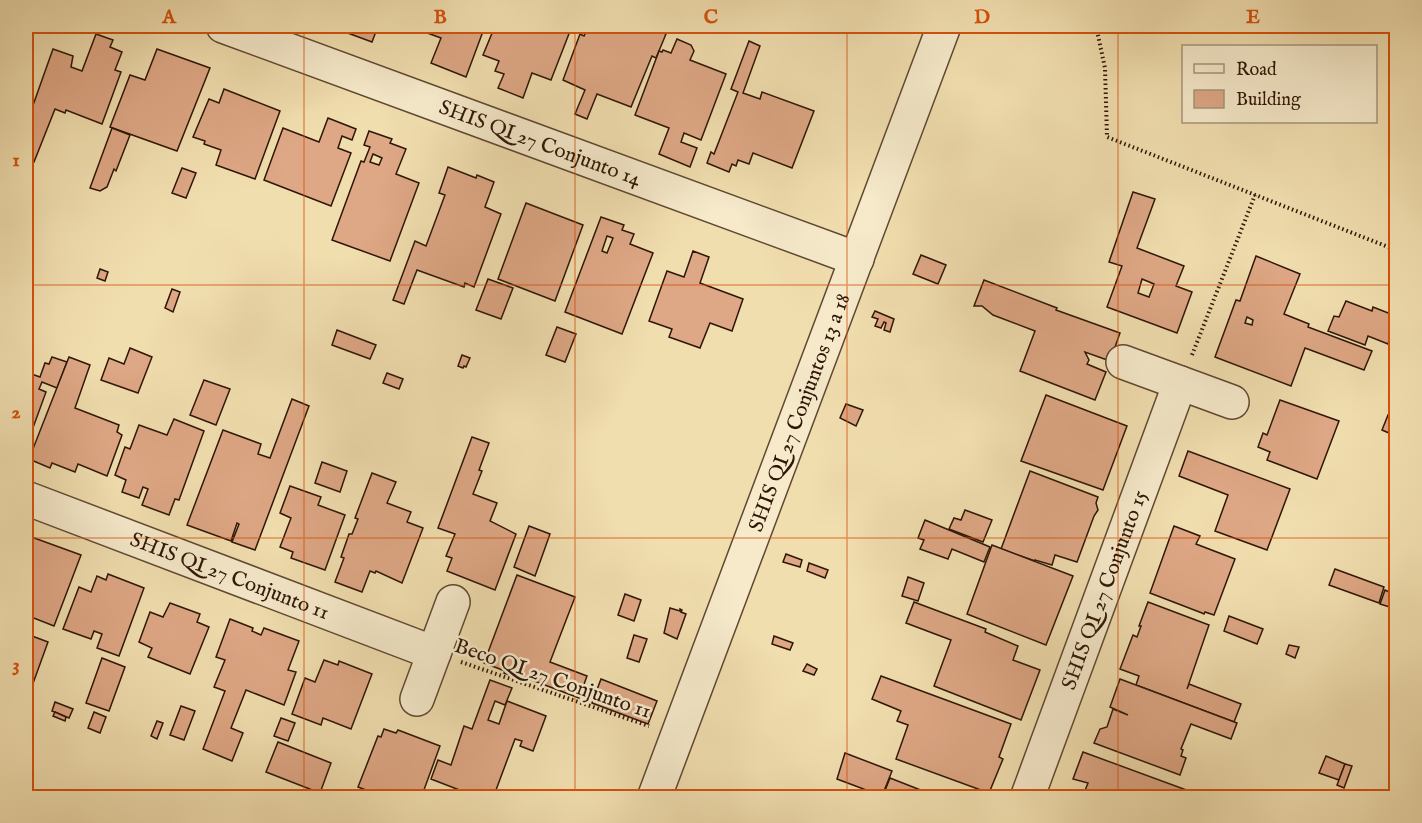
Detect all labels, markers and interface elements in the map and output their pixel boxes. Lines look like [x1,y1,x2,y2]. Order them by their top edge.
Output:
text: A [161,5,177,30]
text: B [433,5,447,30]
text: C [704,5,718,30]
text: D [974,5,990,30]
text: E [1246,5,1260,30]
legend [1182,45,1377,123]
text: Road [1236,59,1277,82]
text: Building [1236,89,1301,112]
street label: SHIS QI 27 Conjunto 14 [435,95,645,194]
text: 1 [12,148,20,173]
street label: SHIS QI 27 Conjuntos 13 a 18 [743,290,857,536]
text: 2 [11,400,21,425]
street label: SHIS QI 27 Conjunto 15 [1056,486,1154,694]
street label: SHIS QI 27 Conjunto 11 [126,527,333,627]
street label: Beco QI 27 Conjunto 11 [451,633,654,726]
text: 3 [12,653,20,678]

